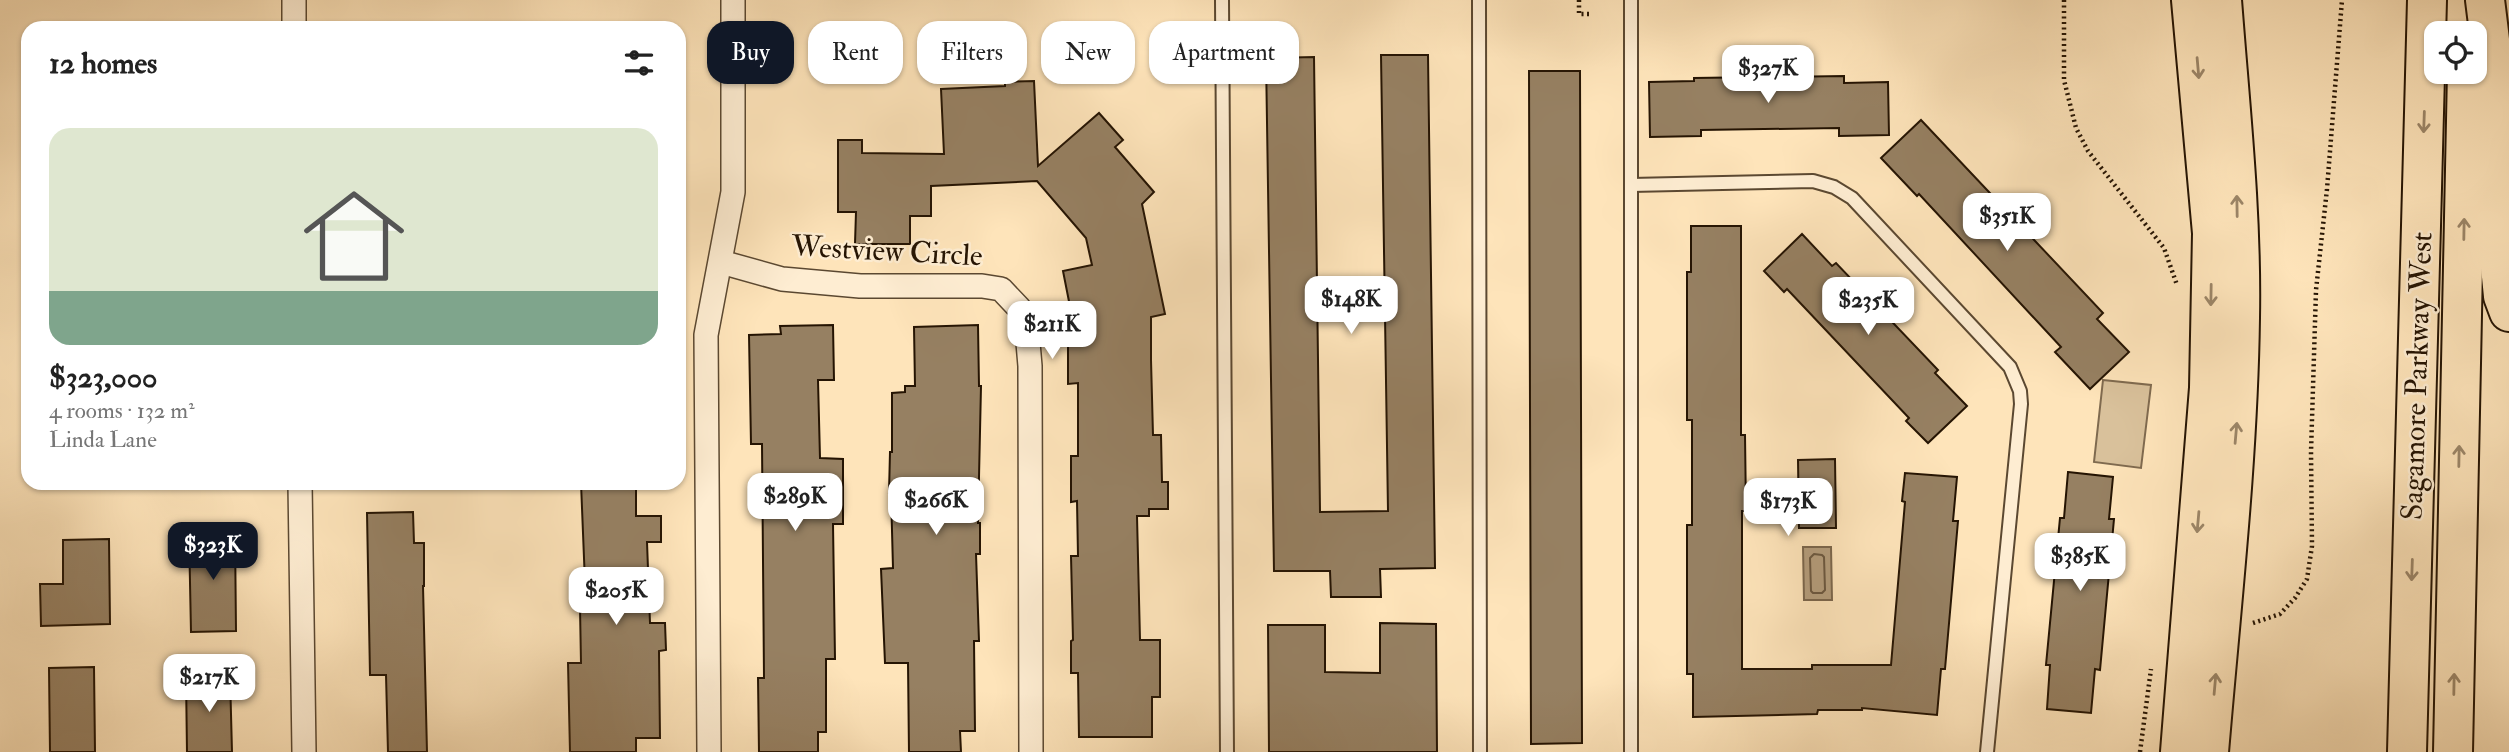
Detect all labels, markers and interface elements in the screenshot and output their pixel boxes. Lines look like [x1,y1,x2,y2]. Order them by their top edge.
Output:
chip: Buy [707,21,794,84]
chip: Rent [808,21,903,84]
chip: Filters [917,21,1027,84]
chip: New [1041,21,1135,84]
chip: Apartment [1149,21,1299,84]
map controls [2424,21,2487,84]
button: locate [2424,21,2487,84]
icon: filters [620,44,658,82]
text: 12 homes [49,45,157,82]
pin: $327K [1719,46,1817,105]
text: $327K [1738,53,1798,82]
one-way arrow [2192,56,2205,79]
one-way arrow [2417,111,2431,134]
icon: home [291,173,417,299]
pin: $351K [1958,194,2056,253]
one-way arrow [2231,194,2244,217]
text: $351K [1979,201,2035,230]
one-way arrow [2457,218,2471,241]
street label: Westview Circle [789,227,984,274]
street label: Sagamore Parkway West [2393,231,2441,521]
pin: $148K [1302,276,1400,336]
pin: $235K [1819,278,1917,337]
one-way arrow [2204,283,2218,306]
text: $148K [1321,284,1381,313]
text: $235K [1838,285,1898,314]
pin: $211K [1003,302,1101,361]
text: $211K [1023,309,1081,338]
text: $323,000 [49,359,158,396]
text: 4 rooms · 132 m² [49,396,195,425]
one-way arrow [2230,422,2243,445]
text: Linda Lane [49,425,157,454]
one-way arrow [2452,445,2466,468]
pin: $289K [746,474,844,533]
pin: $266K [887,477,985,537]
pin: $173K [1739,478,1837,538]
text: $289K [763,481,827,510]
text: $266K [904,485,968,514]
text: $173K [1760,486,1816,515]
one-way arrow [2191,510,2204,533]
pin: $323K [164,522,262,582]
text: $323K [184,530,242,559]
pin: $385K [2031,534,2129,593]
text: $385K [2051,541,2109,570]
one-way arrow [2405,558,2418,581]
pin: $205K [567,568,665,627]
text: $205K [585,575,647,604]
pin: $217K [160,654,258,714]
text: $217K [179,662,239,691]
one-way arrow [2209,673,2222,696]
one-way arrow [2448,673,2461,696]

